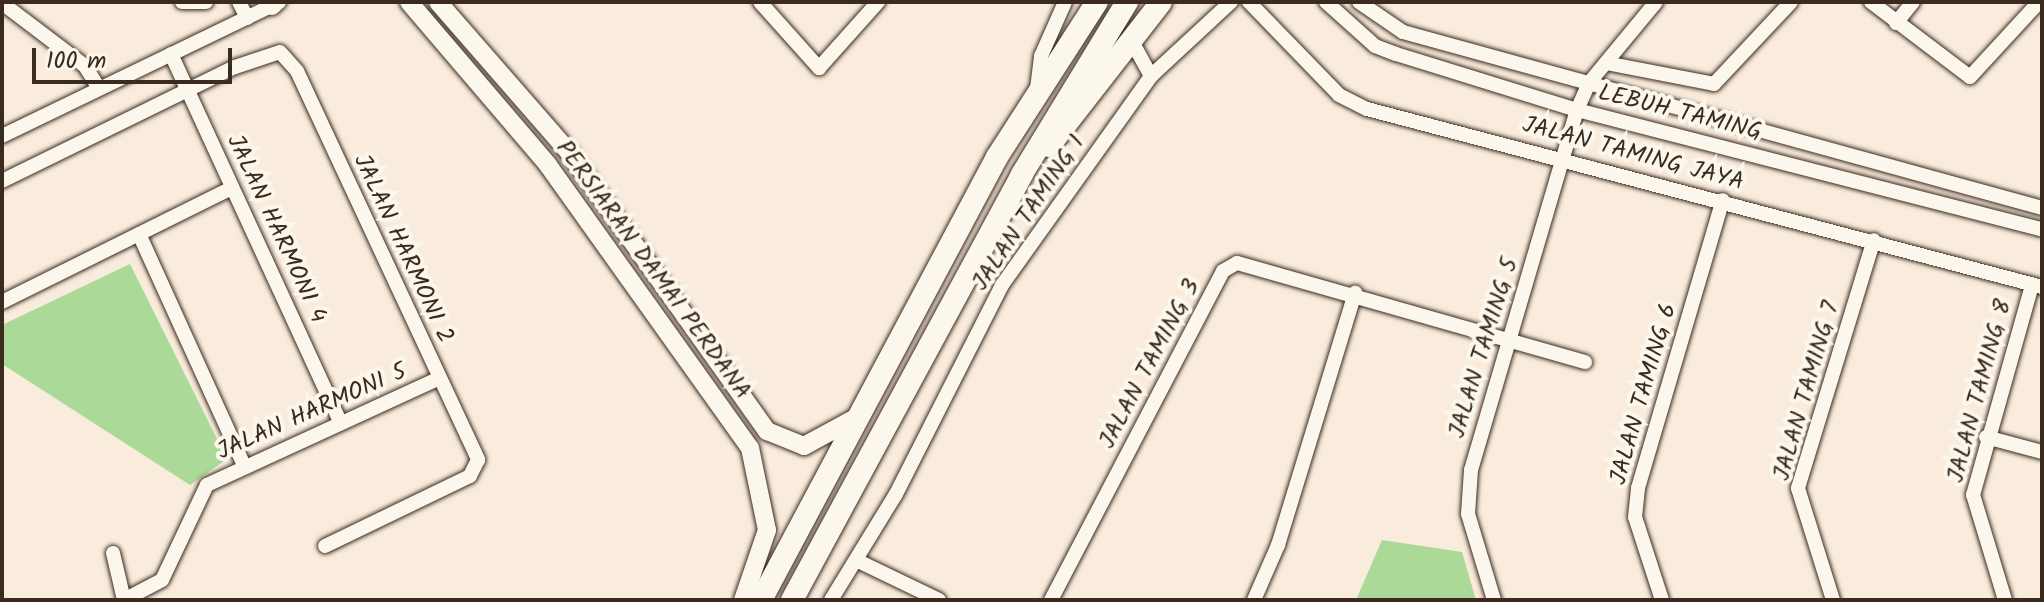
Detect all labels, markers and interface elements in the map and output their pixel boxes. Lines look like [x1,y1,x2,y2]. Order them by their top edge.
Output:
scale bar [36,32,236,82]
text: 100 m [46,42,106,81]
street label: LEBUH TAMING [1595,79,1765,147]
street label: JALAN TAMING JAYA [1519,111,1747,197]
street label: JALAN HARMONI 4 [220,130,332,328]
street label: JALAN TAMING 1 [966,130,1092,296]
street label: PERSIARAN DAMAI PERDANA [549,135,757,405]
street label: JALAN HARMONI 2 [347,150,459,348]
street label: JALAN TAMING 5 [1443,255,1525,441]
street label: JALAN TAMING 3 [1093,274,1207,454]
street label: JALAN TAMING 8 [1942,296,2018,486]
street label: JALAN TAMING 7 [1768,298,1846,484]
street label: JALAN TAMING 6 [1604,300,1684,488]
street label: JALAN HARMONI 5 [213,357,411,467]

